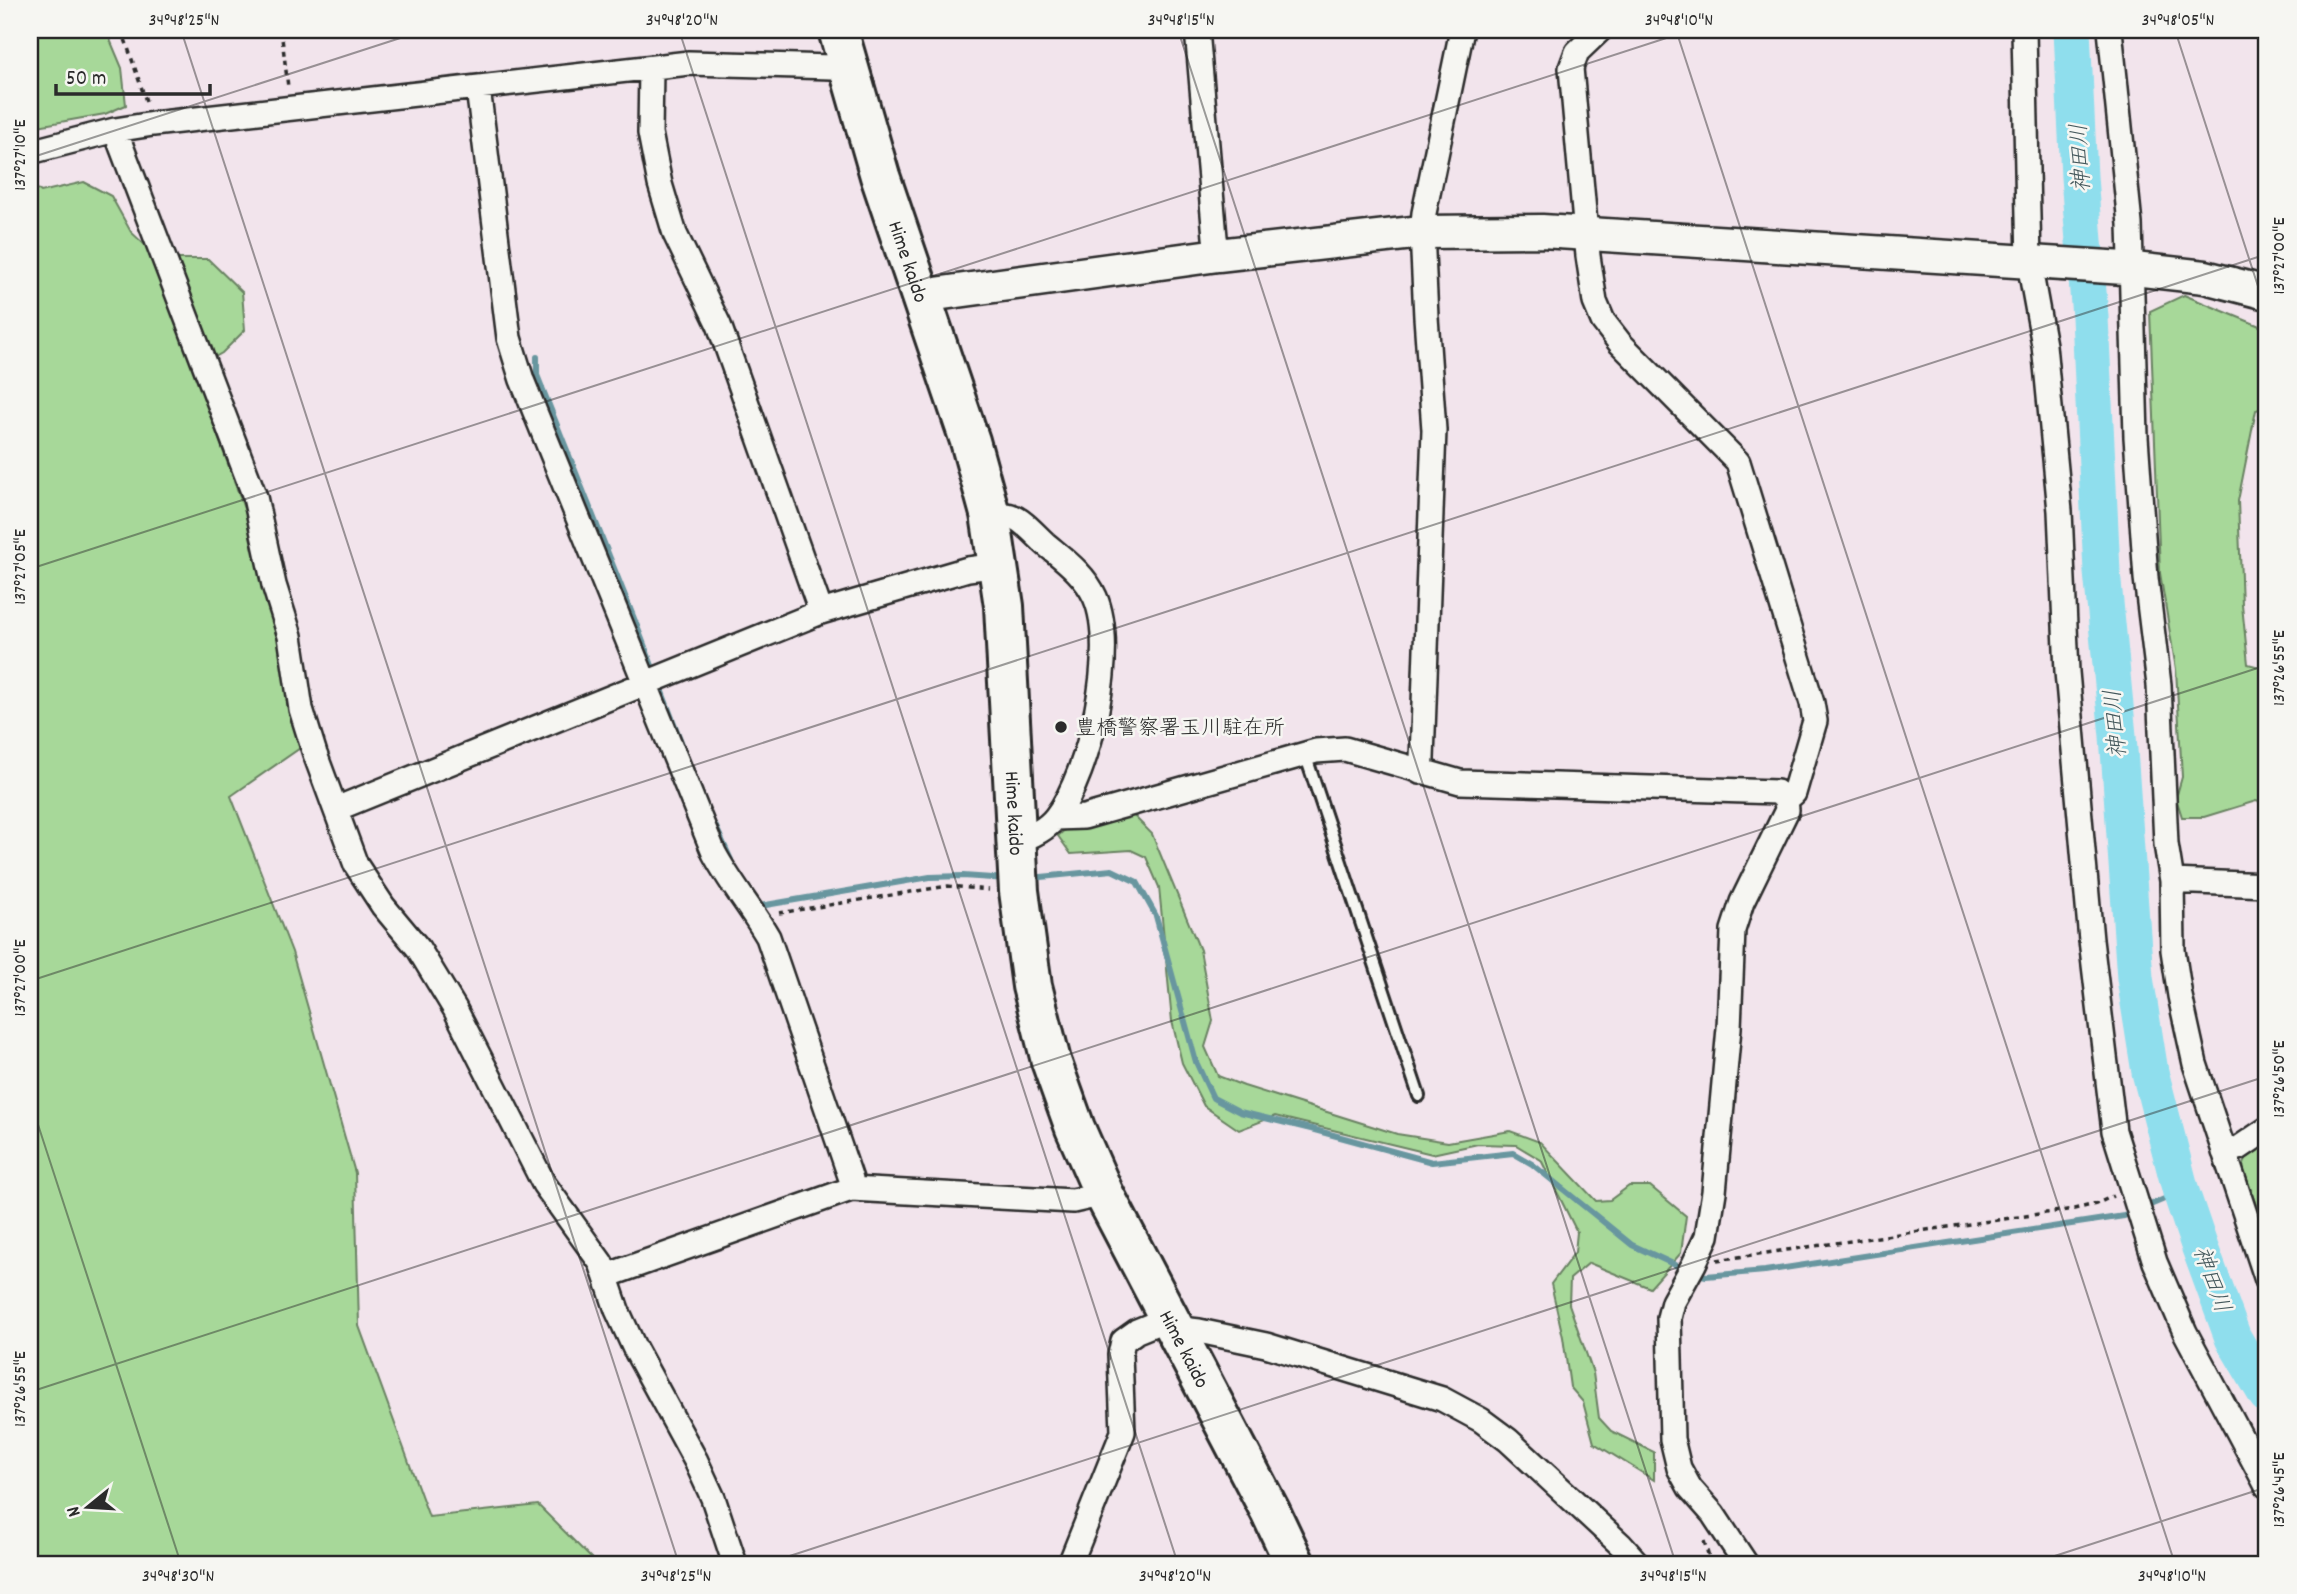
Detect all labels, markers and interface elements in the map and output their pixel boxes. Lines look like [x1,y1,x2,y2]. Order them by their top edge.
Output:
text: 34°48'25"N [149,9,219,34]
text: 34°48'20"N [646,9,718,34]
text: 34°48'15"N [1147,9,1215,34]
text: 34°48'10"N [1645,9,1713,34]
text: 34°48'05"N [2142,9,2214,34]
scale bar [56,52,210,96]
text: 50 m [66,65,106,95]
text: 137°27'10"E [9,119,34,191]
water label: 神田川 [2064,123,2101,193]
street label: Hime kaido [878,217,934,307]
text: 137°27'00"E [2268,217,2293,295]
text: 137°27'05"E [9,529,34,605]
text: 137°26'55"E [2268,630,2293,706]
water label: 神田川 [2098,688,2137,760]
place label: 豊橋警察署玉川駐在所 [1075,715,1285,745]
marker: 豊橋警察署玉川駐在所 [1053,719,1069,735]
street label: Hime kaido [995,770,1029,856]
text: 137°27'00"E [9,939,34,1017]
text: 137°26'50"E [2268,1040,2293,1118]
water label: 神田川 [2182,1242,2237,1318]
street label: Hime kaido [1149,1306,1215,1394]
text: 137°26'55"E [9,1351,34,1427]
text: 137°26'45"E [2268,1452,2293,1528]
north arrow [52,1472,122,1542]
text: N [61,1503,89,1520]
text: 34°48'30"N [142,1565,214,1590]
text: 34°48'25"N [641,1565,711,1590]
text: 34°48'20"N [1139,1565,1211,1590]
text: 34°48'15"N [1639,1565,1707,1590]
text: 34°48'10"N [2138,1565,2206,1590]

